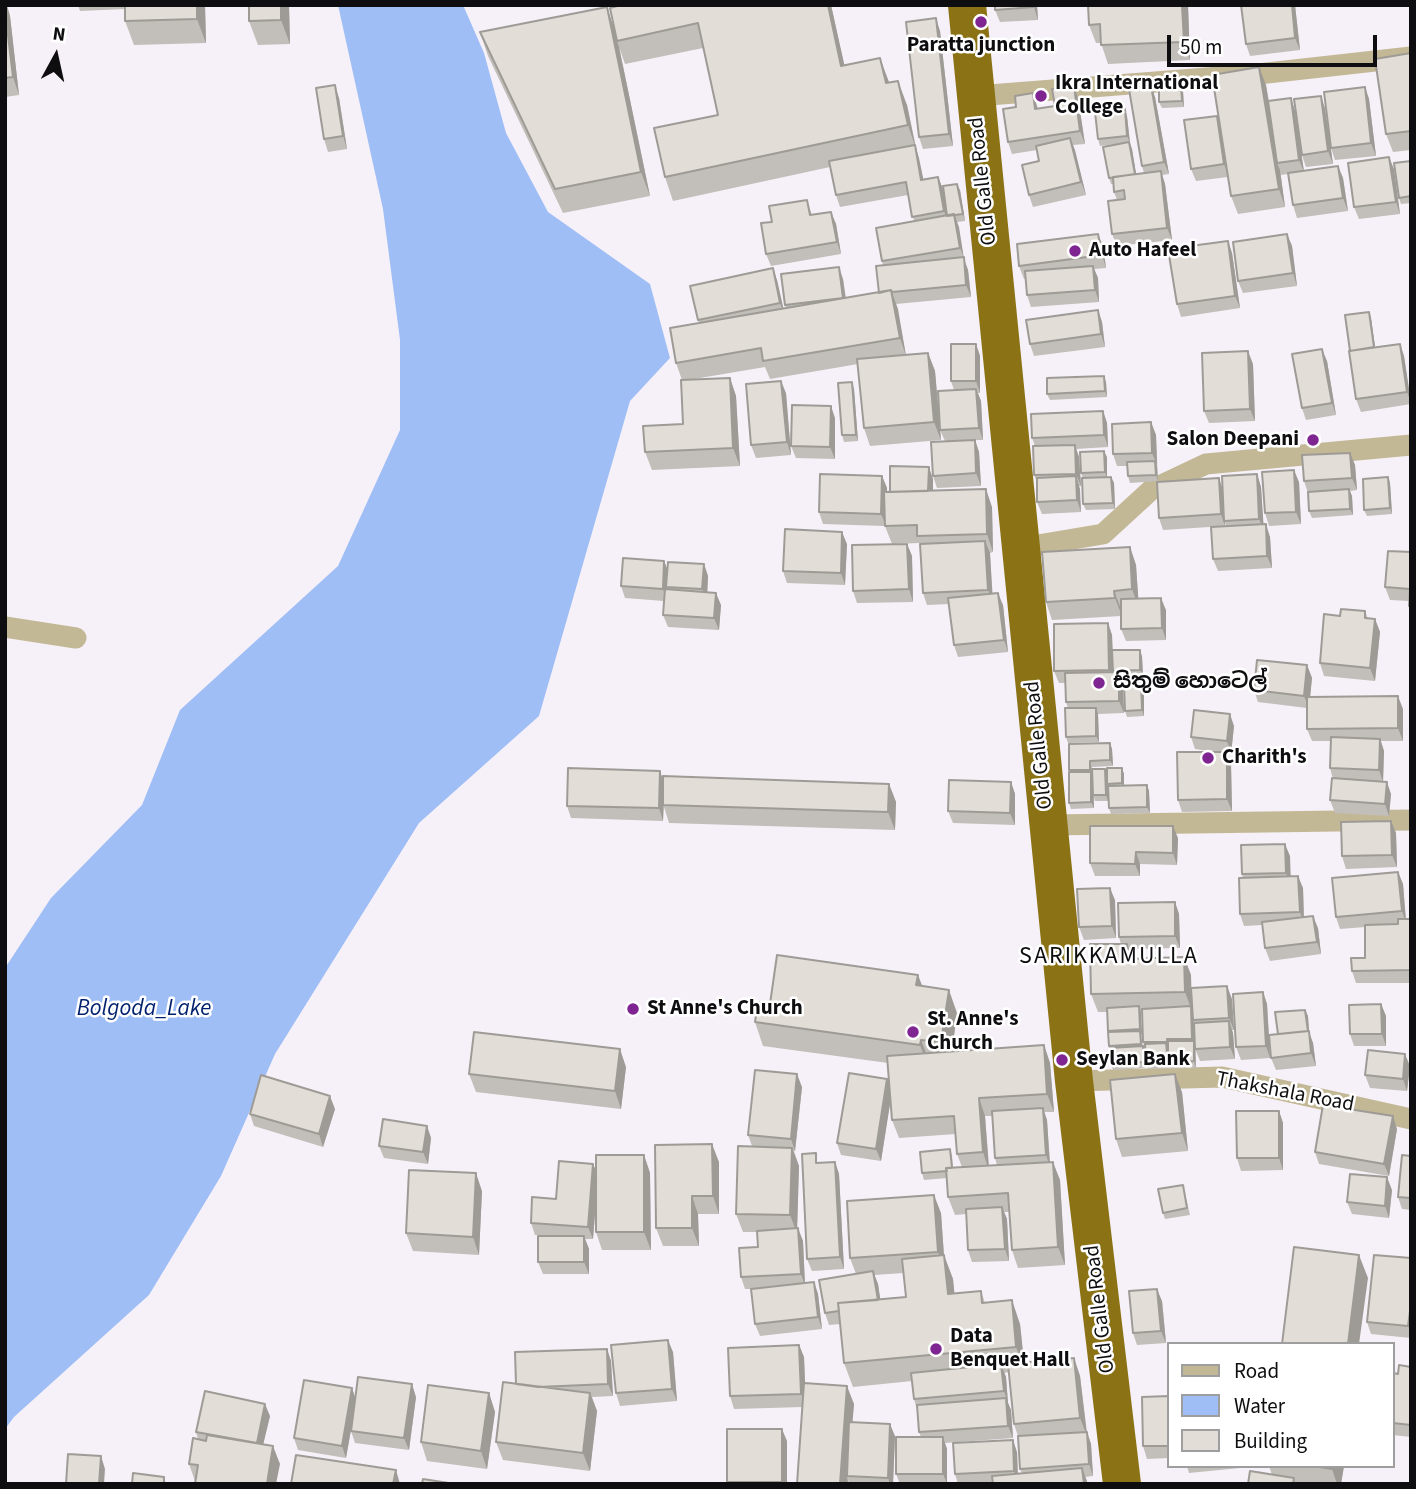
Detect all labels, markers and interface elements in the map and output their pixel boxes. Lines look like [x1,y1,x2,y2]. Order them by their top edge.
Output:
marker: Paratta junction [973,14,989,30]
text: N [51,20,67,49]
north arrow [21,21,91,91]
scale bar [1171,21,1381,65]
text: 50 m [1180,32,1222,62]
place label: Paratta junction [907,33,1055,59]
place label: Ikra International College [1055,71,1218,121]
marker: Ikra International College [1033,88,1049,104]
street label: Old Galle Road [965,115,1003,247]
place label: Auto Hafeel [1089,238,1196,264]
marker: Auto Hafeel [1067,243,1083,259]
place label: Salon Deepani [1167,427,1299,453]
marker: Salon Deepani [1305,432,1321,448]
place label: සිතුම් හොටෙල් [1113,670,1267,696]
marker: සිතුම් හොටෙල් [1091,675,1107,691]
street label: Old Galle Road [1021,679,1059,811]
place label: Charith's [1222,745,1307,771]
marker: Charith's [1200,750,1216,766]
district label: SARIKKAMULLA [1021,944,1197,972]
water label: Bolgoda_Lake [77,996,211,1024]
place label: St Anne's Church [647,996,803,1022]
marker: St Anne's Church [625,1001,641,1017]
place label: St. Anne's Church [927,1007,1018,1057]
marker: St. Anne's Church [905,1024,921,1040]
place label: Seylan Bank [1076,1047,1190,1073]
marker: Seylan Bank [1054,1052,1070,1068]
street label: Thakshala Road [1214,1067,1356,1119]
street label: Old Galle Road [1081,1243,1121,1375]
place label: Data Benquet Hall [950,1324,1070,1374]
marker: Data Benquet Hall [928,1341,944,1357]
legend [1168,1342,1395,1468]
text: Road [1234,1356,1279,1386]
text: Water [1234,1391,1285,1421]
text: Building [1234,1426,1307,1456]

